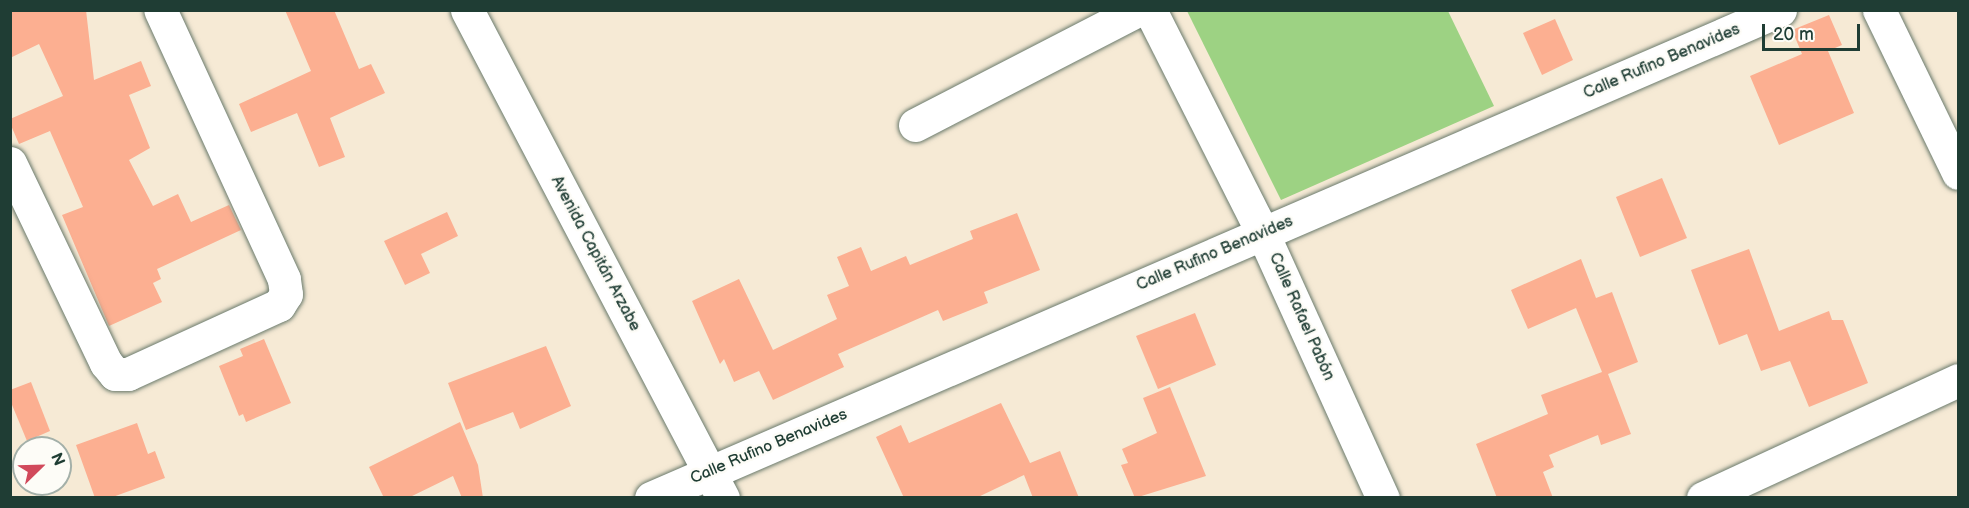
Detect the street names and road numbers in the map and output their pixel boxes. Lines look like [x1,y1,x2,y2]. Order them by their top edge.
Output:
street label: Calle Rufino Benavides [1581,20,1743,104]
street label: Avenida Capitán Arzabe [546,173,644,335]
street label: Calle Rufino Benavides [1134,212,1296,296]
street label: Calle Rafael Pabón [1264,250,1338,384]
street label: Calle Rufino Benavides [688,405,850,489]

